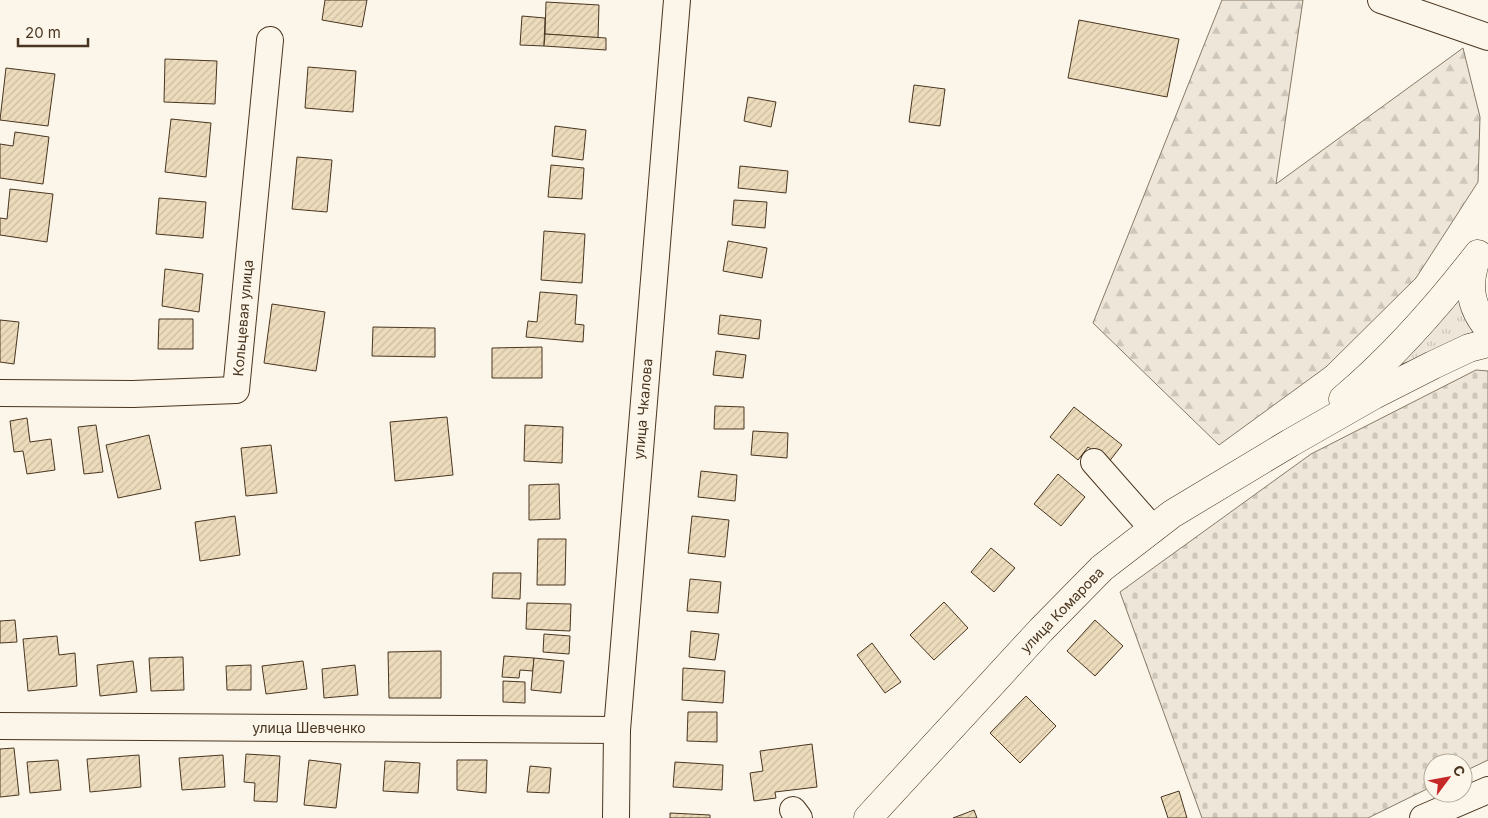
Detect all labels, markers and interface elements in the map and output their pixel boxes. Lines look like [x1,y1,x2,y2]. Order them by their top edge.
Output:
scale bar [18,15,88,47]
text: 20 m [25,23,61,42]
street label: Кольцевая улица [229,259,256,377]
street label: улица Чкалова [630,358,655,460]
street label: улица Комарова [1017,563,1107,656]
street label: улица Шевченко [252,719,366,736]
north arrow [1423,753,1473,803]
text: С [1449,762,1469,780]

